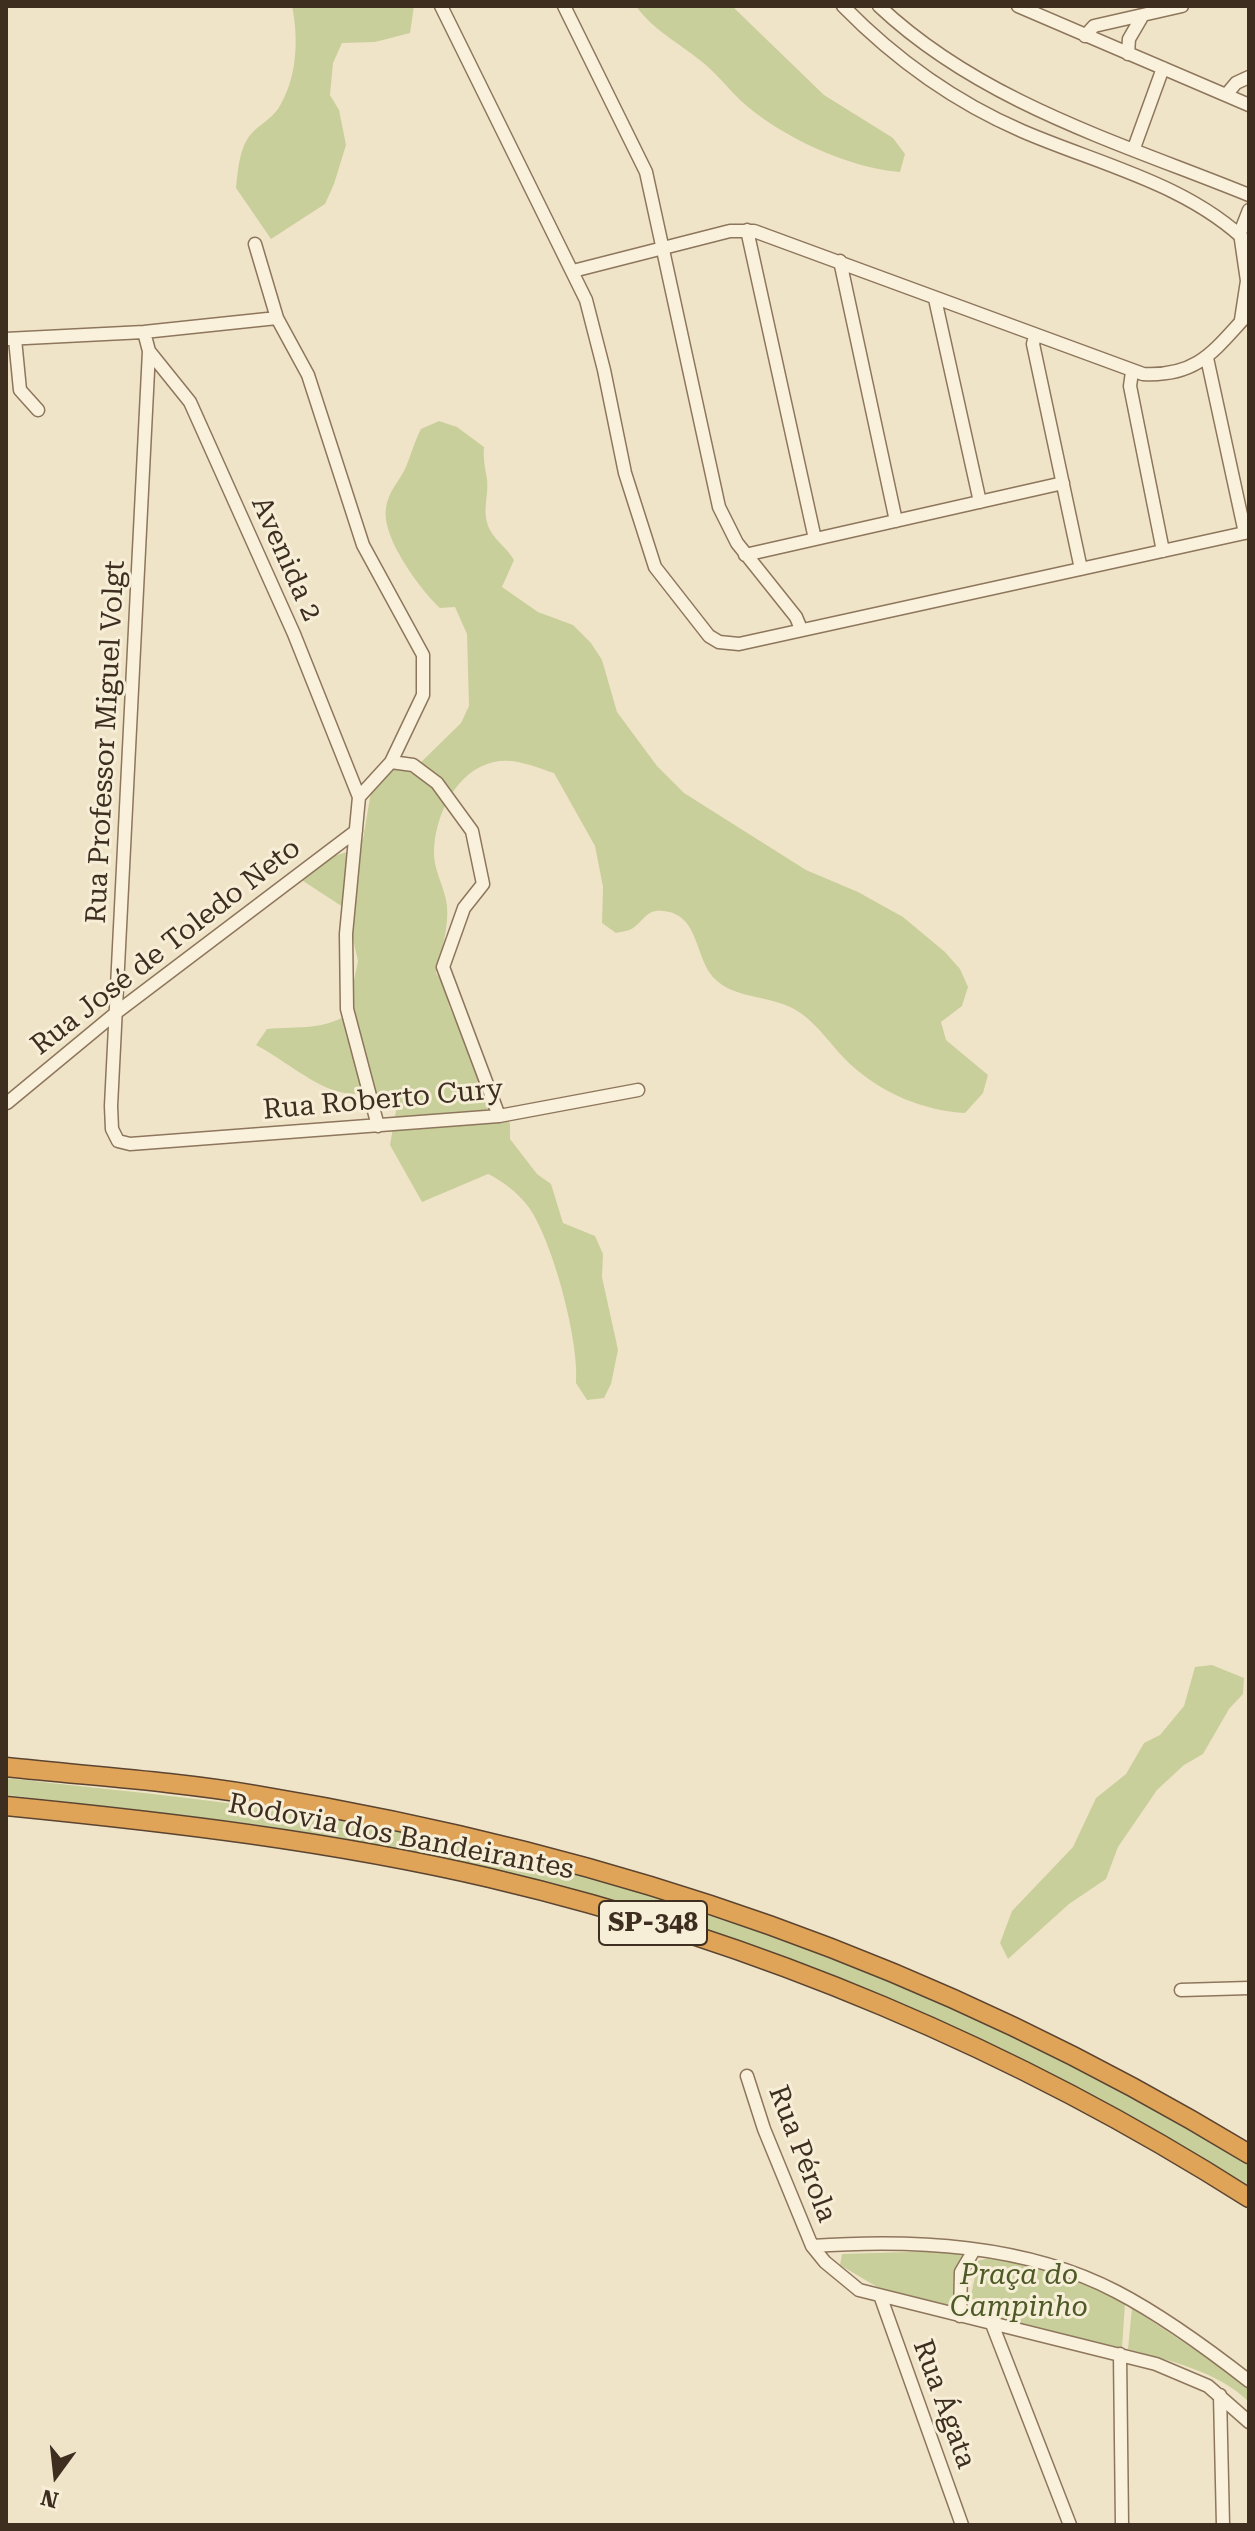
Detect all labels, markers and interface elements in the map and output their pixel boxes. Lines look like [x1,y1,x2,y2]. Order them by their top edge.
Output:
street label: Avenida 2 [244,492,328,626]
street label: Rua Professor Miguel Volgt [80,560,132,924]
street label: Rua José de Toledo Neto [25,831,307,1063]
street label: Rua Roberto Cury [262,1073,504,1127]
street label: Rodovia dos Bandeirantes [225,1787,577,1887]
road number: SP-348 [599,1901,707,1945]
street label: Rua Pérola [761,2081,843,2227]
park label: Praça do Campinho [950,2259,1088,2325]
street label: Rua Ágata [905,2335,983,2473]
north arrow [16,2435,96,2515]
text: N [38,2484,61,2513]

